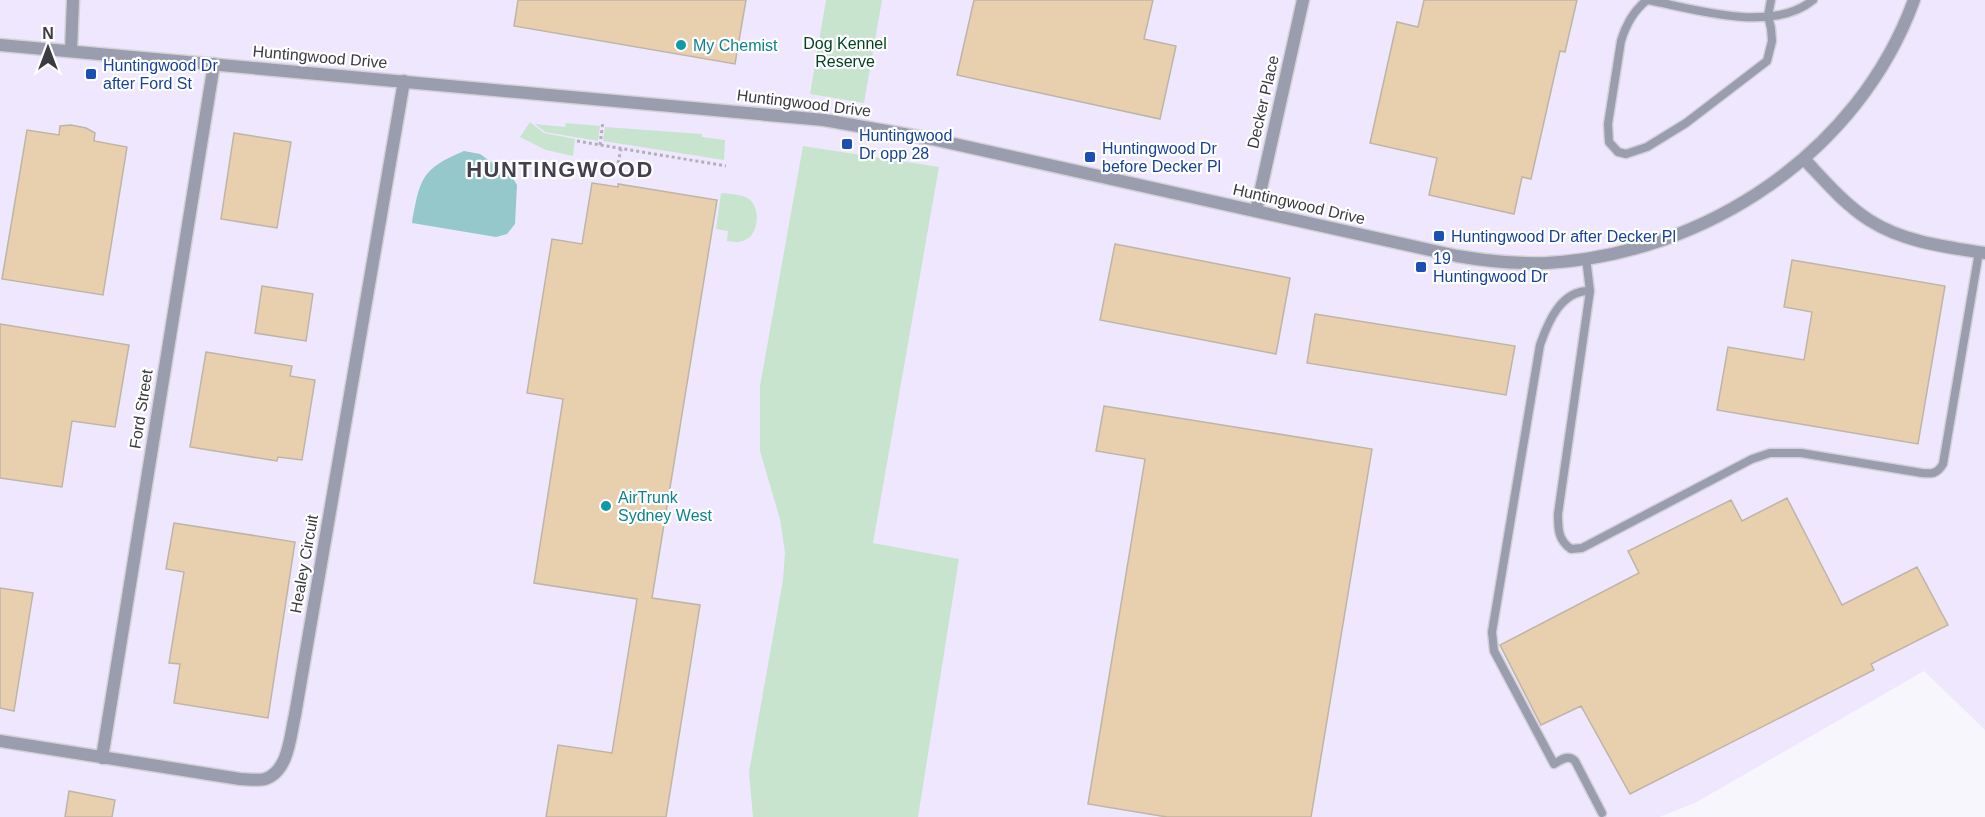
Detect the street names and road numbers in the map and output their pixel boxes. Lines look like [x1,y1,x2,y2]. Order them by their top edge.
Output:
street label: Huntingwood Drive [252,43,388,71]
street label: Decker Place [1244,54,1282,150]
street label: Huntingwood Drive [736,86,872,120]
street label: Huntingwood Drive [1231,181,1367,228]
street label: Ford Street [126,368,156,450]
street label: Healey Circuit [287,513,321,615]

